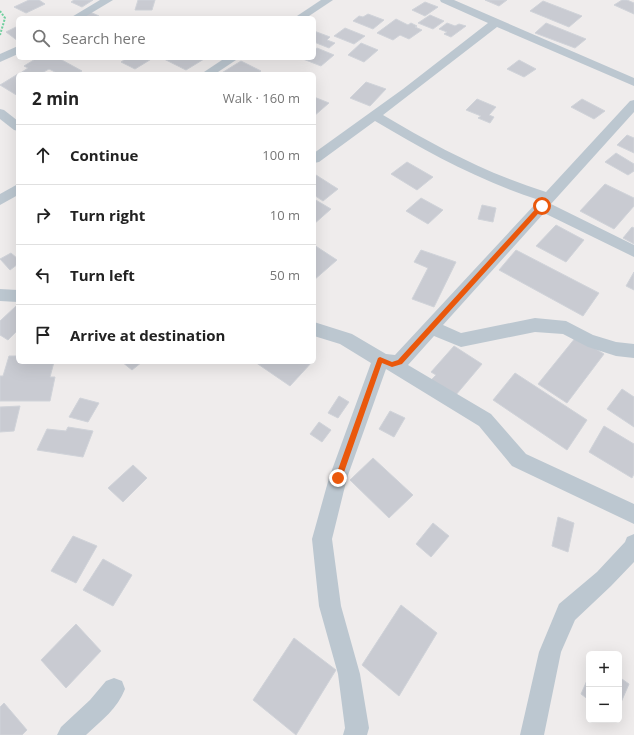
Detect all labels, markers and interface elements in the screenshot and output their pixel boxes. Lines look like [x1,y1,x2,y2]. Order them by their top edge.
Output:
search box [16,16,316,60]
icon: search [30,27,52,49]
text: Search here [62,28,146,48]
text: 2 min [32,87,79,110]
text: Walk · 160 m [223,89,300,107]
icon: ahead [32,144,54,166]
text: Continue [70,145,138,165]
text: 100 m [262,146,300,164]
route start [533,197,551,215]
icon: right [32,204,54,226]
text: Turn right [70,205,145,225]
text: 10 m [270,206,300,224]
icon: left [32,264,54,286]
text: Turn left [70,265,135,285]
text: 50 m [270,266,300,284]
icon: arrive [32,324,54,346]
text: Arrive at destination [70,325,225,345]
route end [329,469,347,487]
map controls [586,651,622,723]
button: + [586,651,622,687]
button: − [586,687,622,723]

